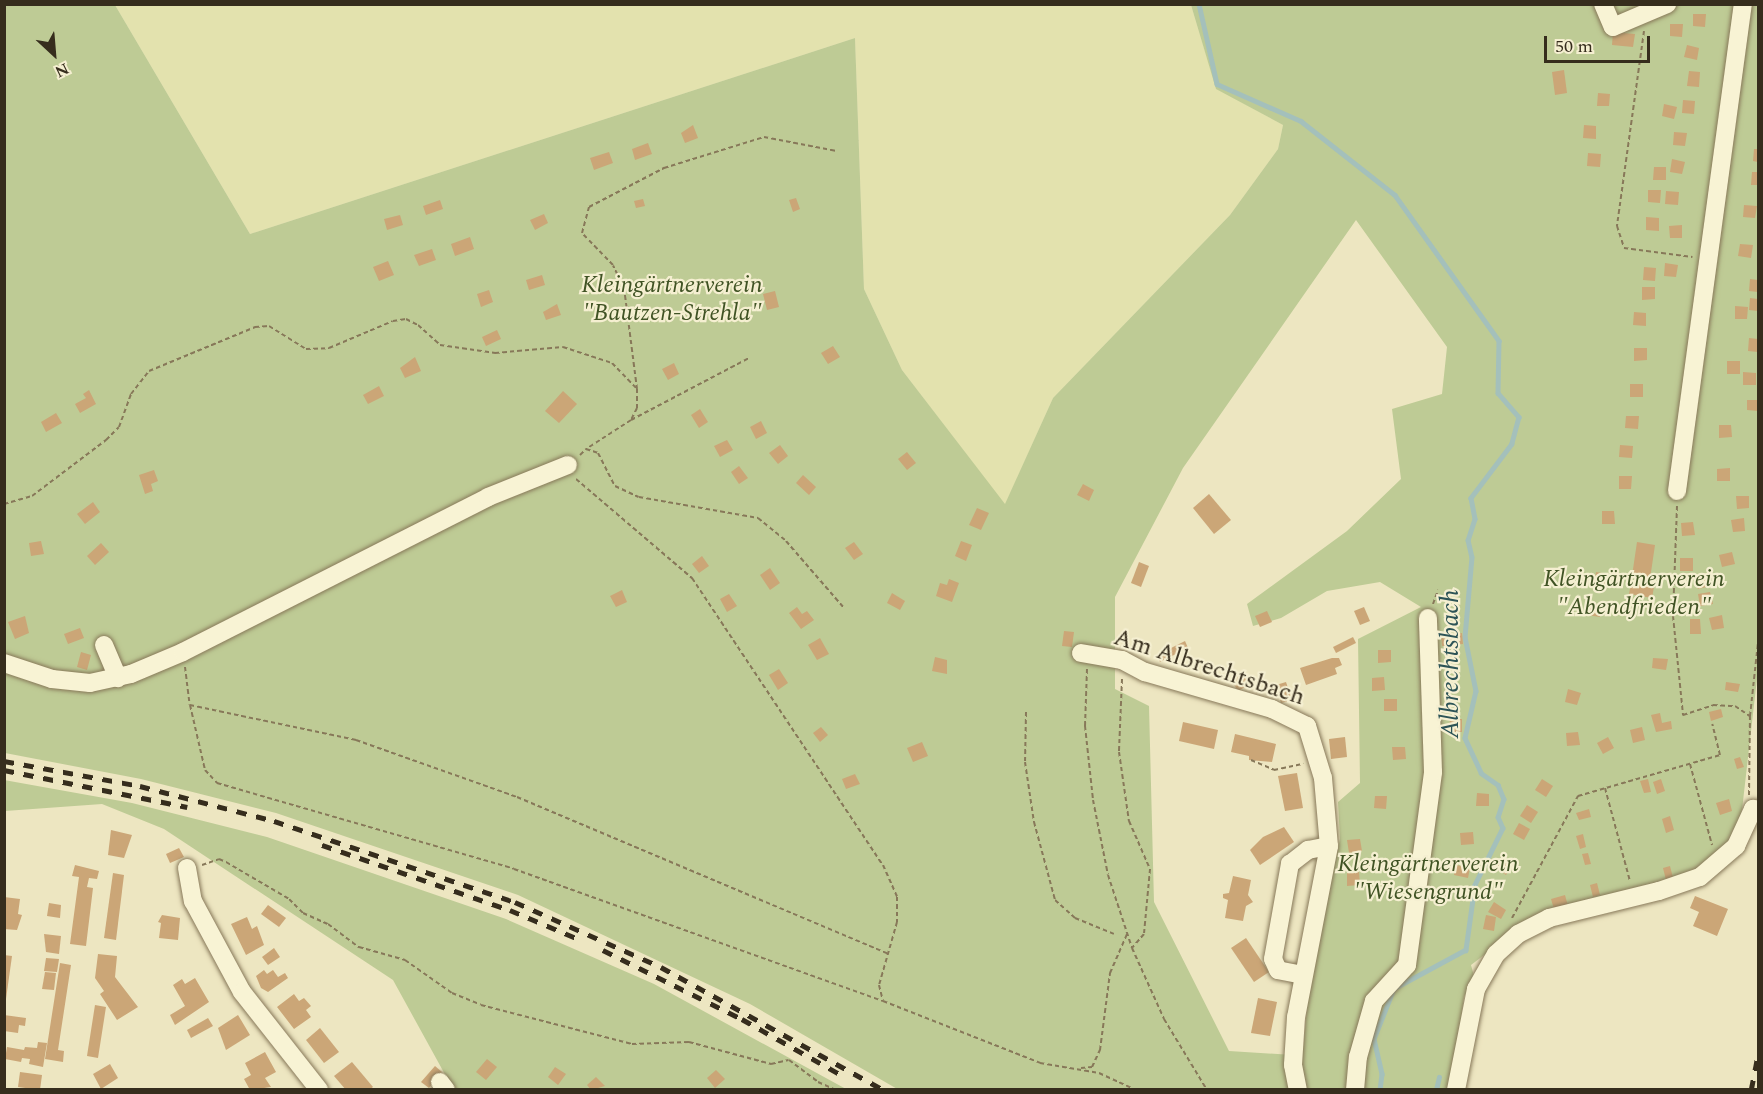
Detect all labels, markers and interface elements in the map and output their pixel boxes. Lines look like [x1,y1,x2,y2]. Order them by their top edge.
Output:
north arrow [24,24,84,84]
scale bar [1547,24,1654,62]
text: 50 m [1555,33,1593,60]
text: N [51,57,73,84]
park label: Kleingärtnerverein "Bautzen-Strehla" [581,272,763,328]
park label: Kleingärtnerverein "Abendfrieden" [1543,566,1725,622]
water label: Albrechtsbach [1435,589,1467,739]
street label: Am Albrechtsbach [1110,624,1308,712]
park label: Kleingärtnerverein "Wiesengrund" [1337,851,1519,907]

